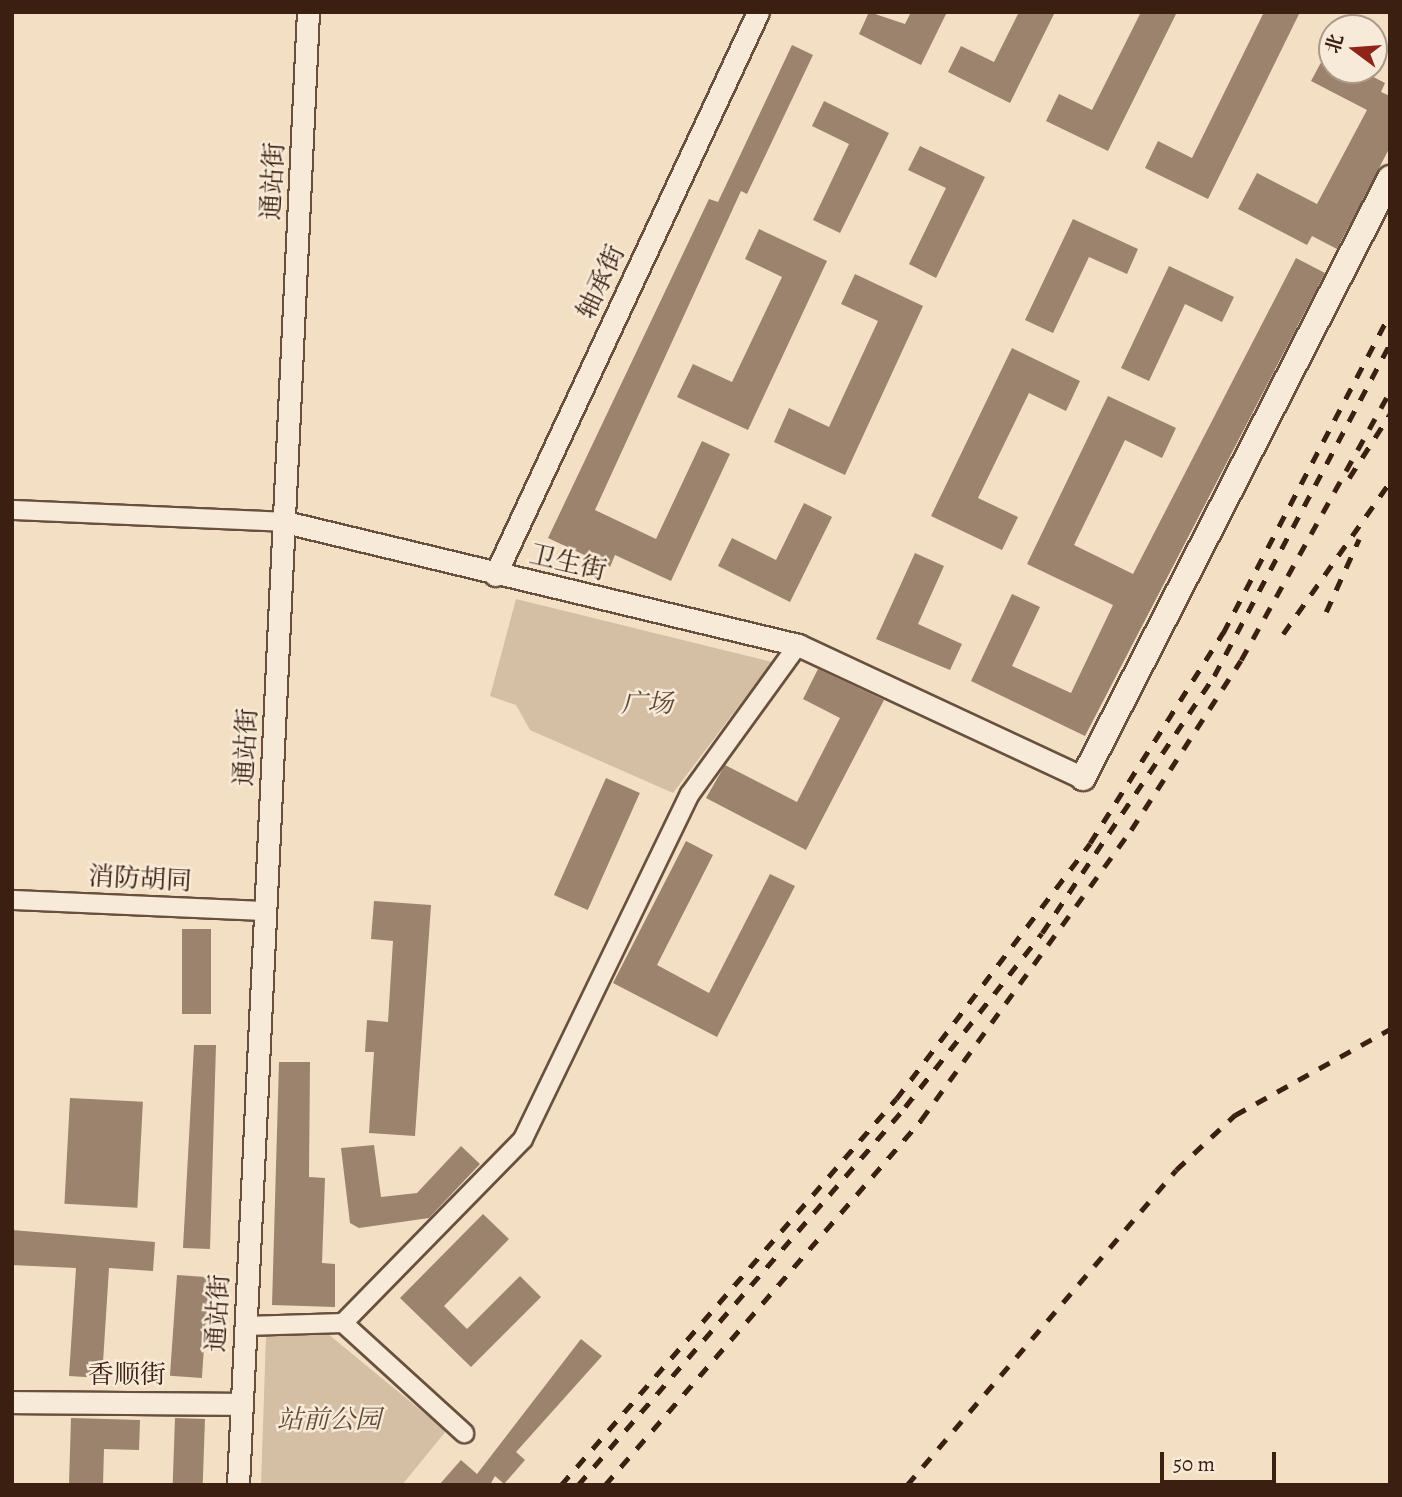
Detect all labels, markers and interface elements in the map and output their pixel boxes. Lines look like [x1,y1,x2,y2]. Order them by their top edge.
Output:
north arrow [1318,14,1388,84]
text: 北 [1320,31,1350,56]
street label: 通站街 [255,141,291,221]
street label: 轴承街 [570,240,632,324]
street label: 卫生街 [526,539,610,587]
park label: 广场 [621,688,673,720]
street label: 通站街 [228,707,264,787]
street label: 消防胡同 [87,861,193,897]
street label: 通站街 [200,1273,236,1353]
street label: 香顺街 [88,1359,166,1391]
park label: 站前公园 [277,1404,381,1436]
scale bar [1164,1438,1280,1482]
text: 50 m [1173,1450,1215,1478]

